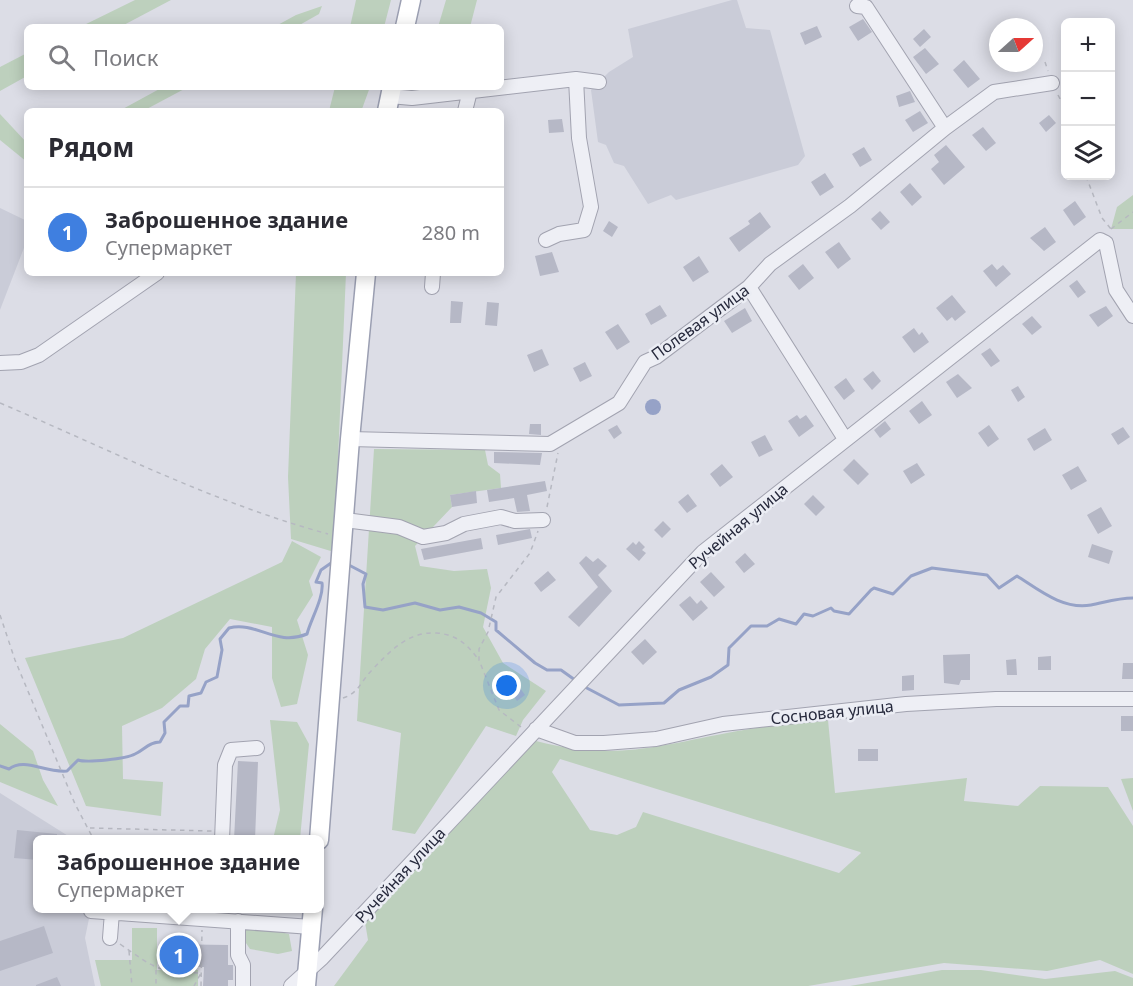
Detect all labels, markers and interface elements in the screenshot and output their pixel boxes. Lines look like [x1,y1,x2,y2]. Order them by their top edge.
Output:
north arrow [989,18,1043,72]
map controls [1061,18,1115,180]
button: + [1061,18,1115,72]
search box [24,24,504,90]
icon: search [45,41,78,74]
text: Поиск [93,42,158,72]
button: − [1061,72,1115,126]
button: layers [1061,126,1115,180]
text: Рядом [48,129,134,165]
text: Заброшенное здание [105,204,348,234]
text: 1 [62,219,73,246]
text: 280 m [422,219,480,246]
text: Супермаркет [105,234,232,261]
street label: Полевая улица [647,279,753,365]
street label: Ручейная улица [684,478,792,574]
your location [492,671,521,700]
street label: Сосновая улица [769,695,895,729]
street label: Ручейная улица [350,822,450,928]
popup [33,835,324,913]
text: Заброшенное здание [57,846,300,876]
text: Супермаркет [57,876,184,903]
pin: 1 [160,932,198,978]

